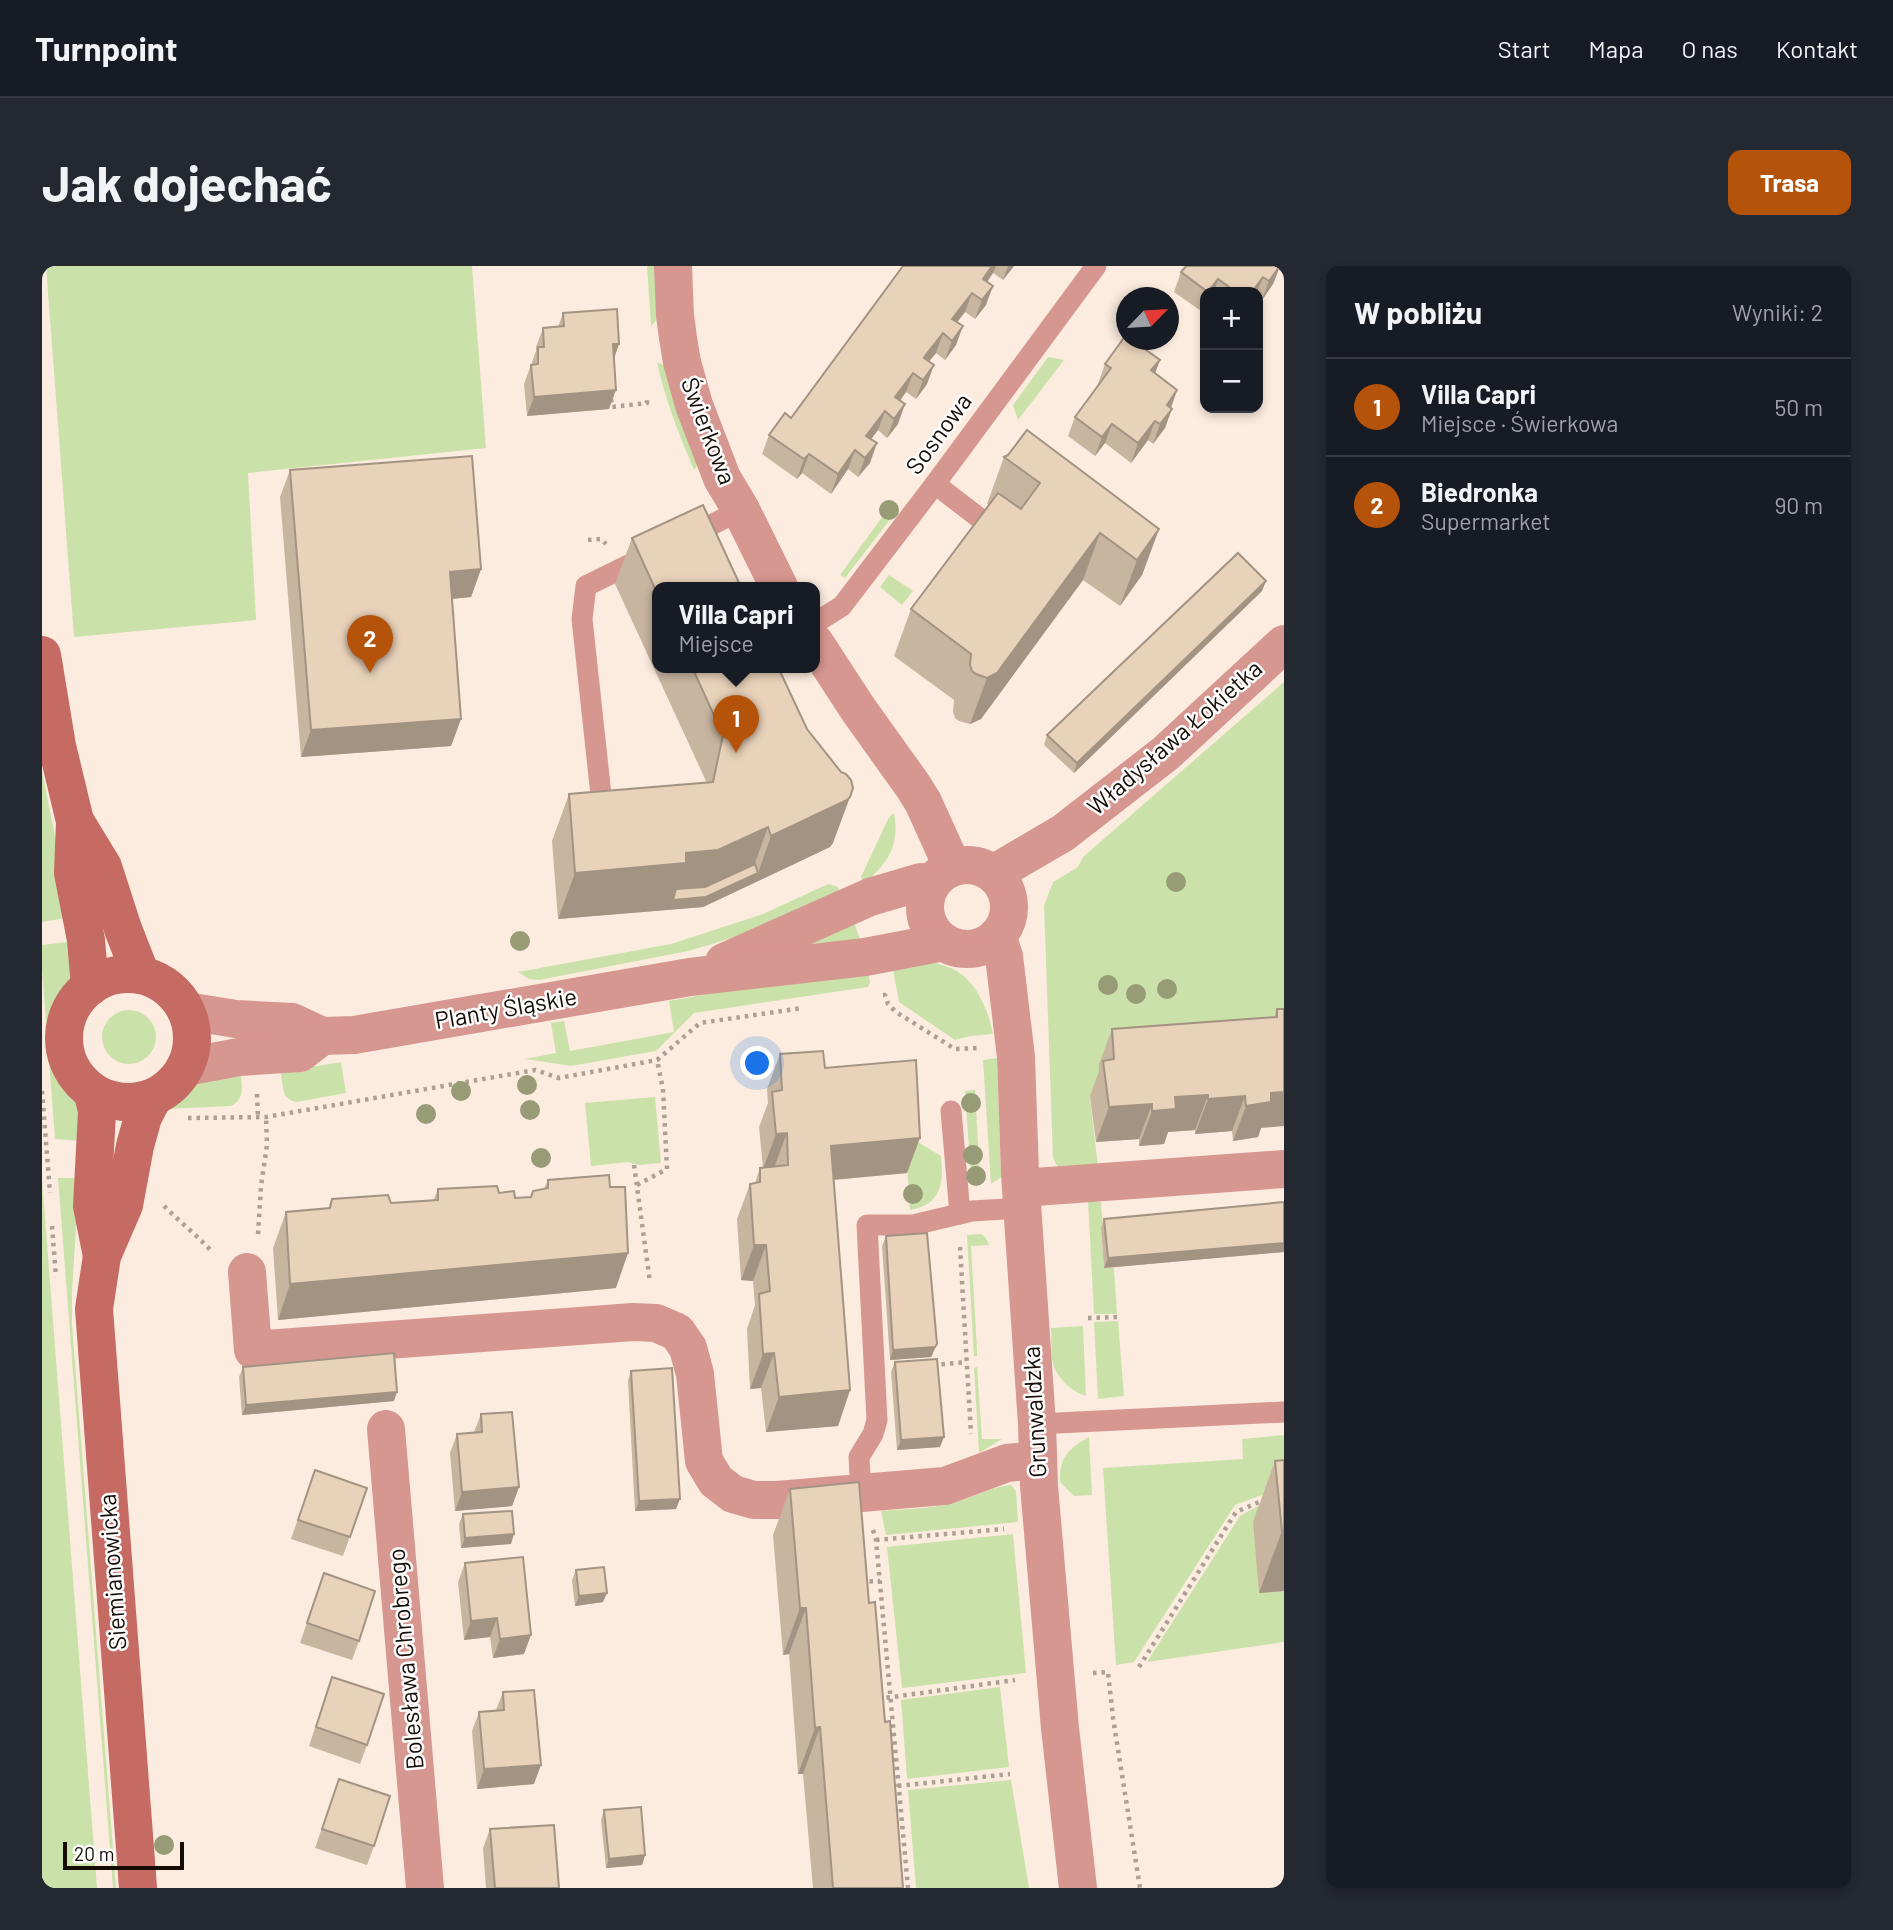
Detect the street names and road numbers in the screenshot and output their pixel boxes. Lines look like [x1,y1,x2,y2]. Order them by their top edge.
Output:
street label: Świerkowa [676,373,743,488]
street label: Sosnowa [899,387,977,479]
street label: Władysława Łokietka [1081,653,1267,821]
street label: Planty Śląskie [432,981,579,1034]
street label: Grunwaldzka [1016,1346,1051,1479]
street label: Siemianowicka [92,1493,131,1651]
street label: Bolesława Chrobrego [380,1547,429,1771]

